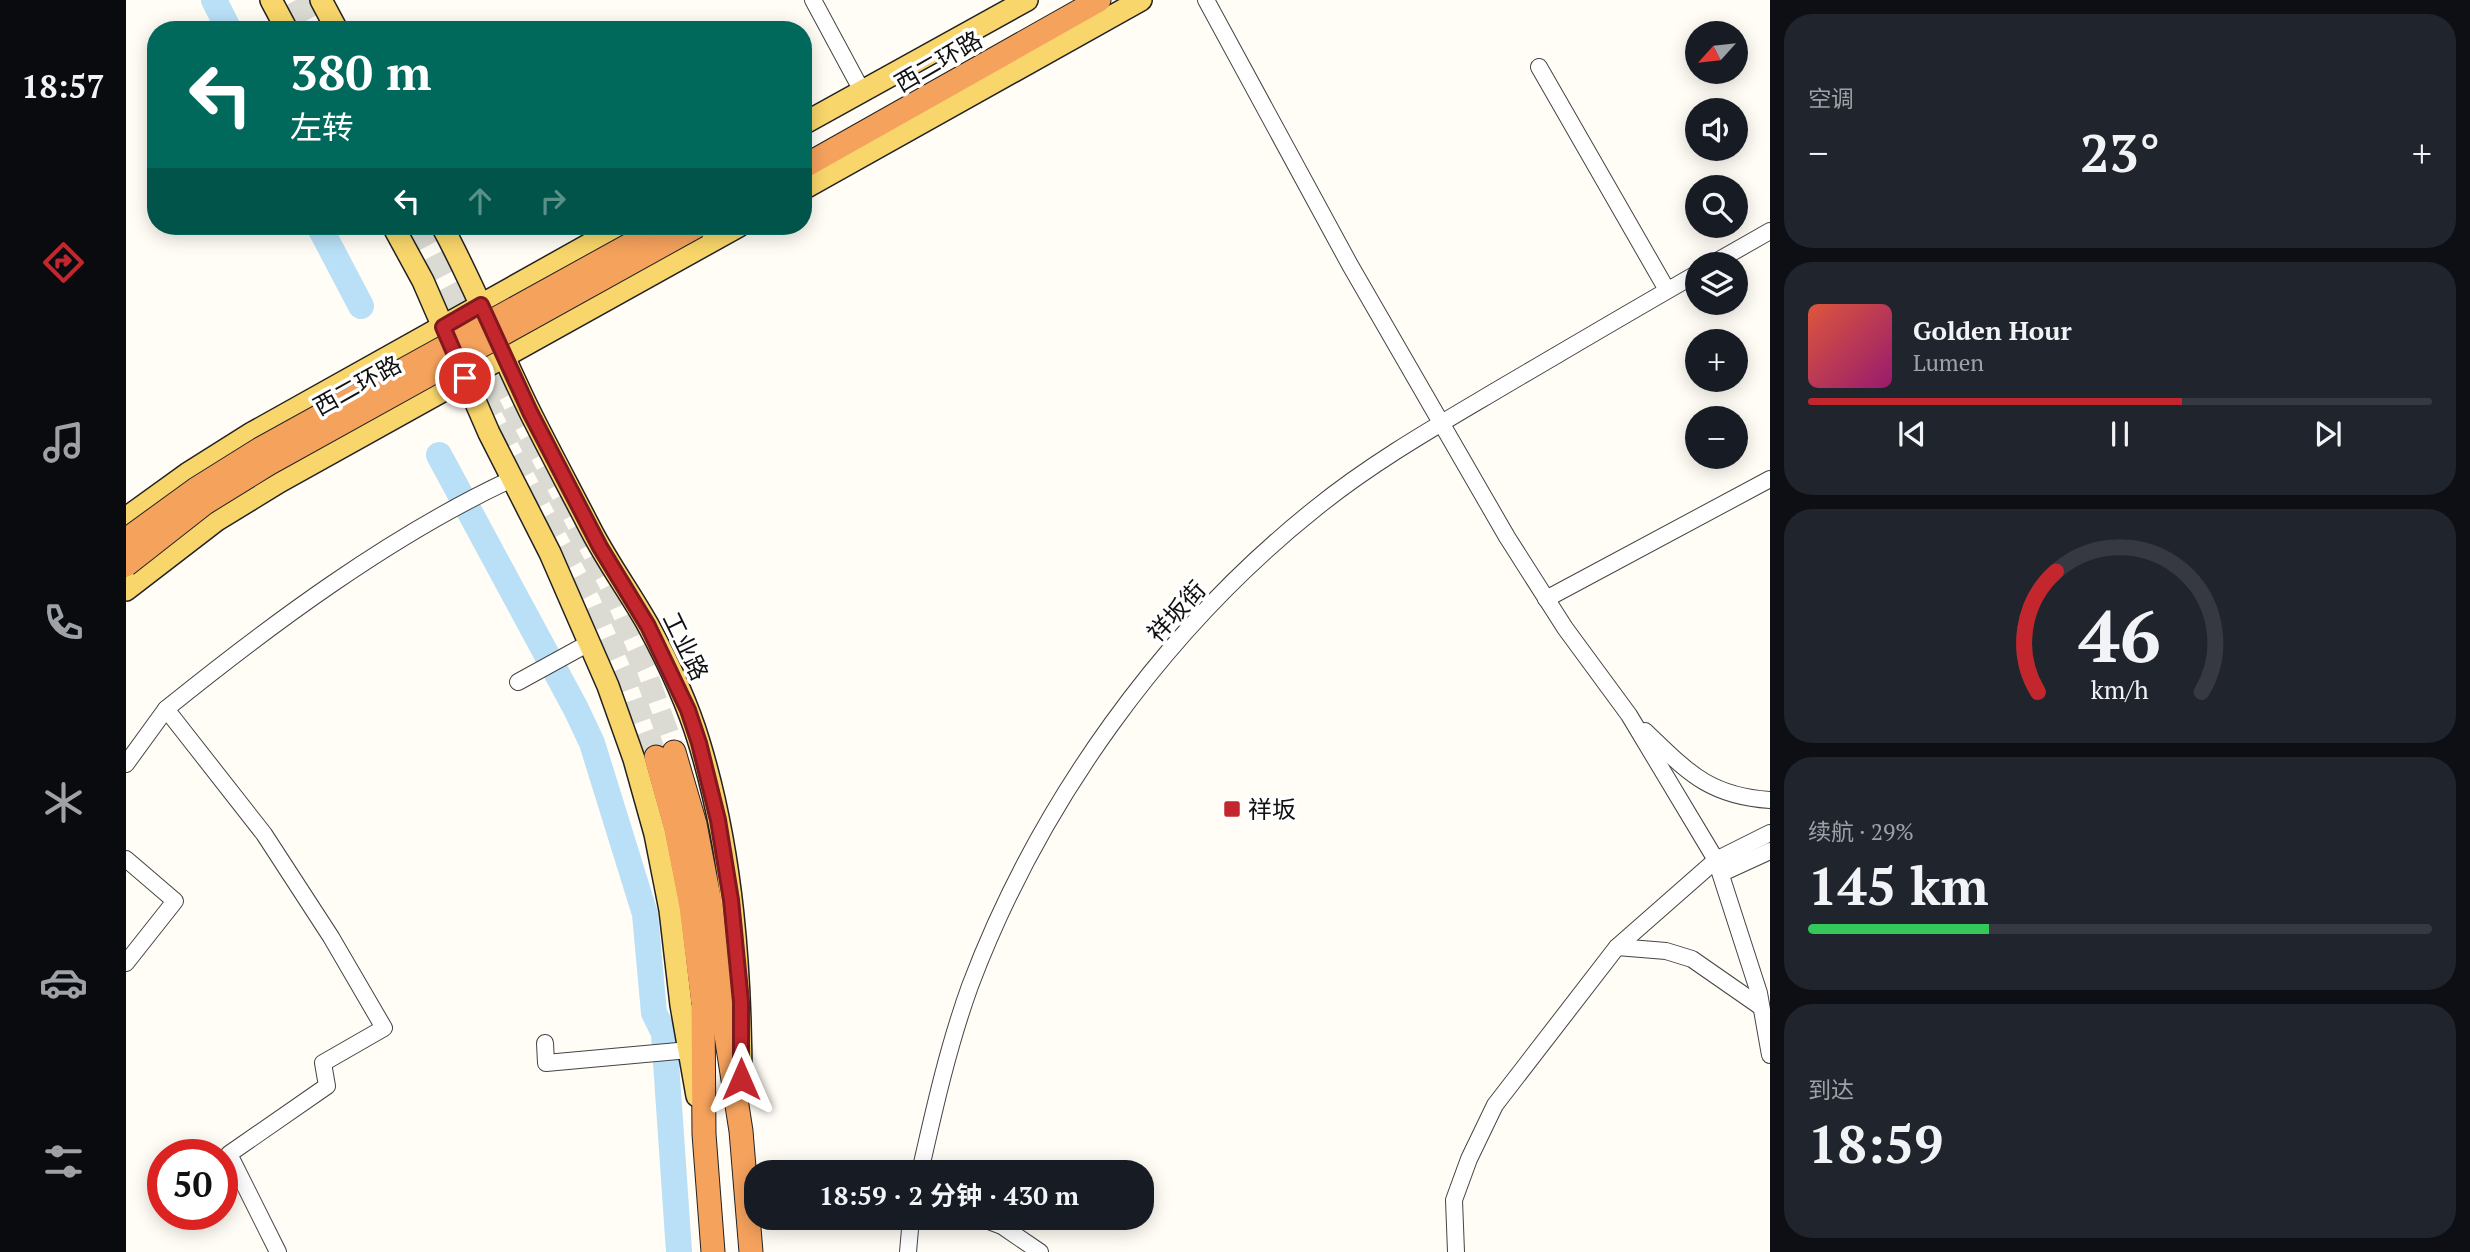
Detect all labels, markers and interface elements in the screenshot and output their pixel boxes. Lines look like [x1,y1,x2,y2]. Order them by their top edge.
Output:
north arrow [1685,21,1748,84]
map controls [1685,21,1748,469]
street label: 西二环路 [888,23,988,99]
text: 380 m [290,39,432,104]
icon: left [175,49,266,140]
text: 18:57 [21,65,105,107]
text: 空调 [1808,83,1854,114]
button: sound [1685,98,1748,161]
text: 左转 [290,106,354,148]
text: 23° [2080,118,2160,187]
text: − [1808,128,1828,178]
text: + [2412,128,2432,178]
button: search [1685,175,1748,238]
icon: left [388,182,426,220]
icon: ahead [461,182,499,220]
icon: right [534,182,572,220]
icon: directions [39,238,88,287]
button: layers [1685,252,1748,315]
text: Golden Hour [1913,313,2072,347]
button: + [1685,329,1748,392]
text: Lumen [1913,347,1984,378]
street label: 西二环路 [307,348,407,422]
pin [435,348,495,408]
icon: arrive [446,359,484,397]
button: − [1685,406,1748,469]
icon: previous [1893,415,1931,453]
icon: pause [2101,415,2139,453]
icon: next [2309,415,2347,453]
icon: music [39,418,88,467]
street label: 祥坂街 [1140,574,1212,648]
text: 46 [2079,586,2161,683]
icon: phone [39,598,88,647]
street label: 工业路 [656,607,716,685]
text: km/h [2091,673,2149,706]
icon: climate [39,778,88,827]
place label: 祥坂 [1248,793,1296,825]
marker: 祥坂 [1222,799,1242,819]
text: 续航 · 29% [1808,816,1914,847]
text: 145 km [1808,851,1989,920]
icon: car [39,958,88,1007]
position arrow [704,1042,778,1116]
text: 到达 [1808,1074,1854,1105]
text: 18:59 [1808,1109,1943,1178]
icon: filters [39,1137,88,1186]
speed limit sign: 50 [147,1139,238,1230]
text: 18:59 · 2 分钟 · 430 m [819,1178,1079,1212]

